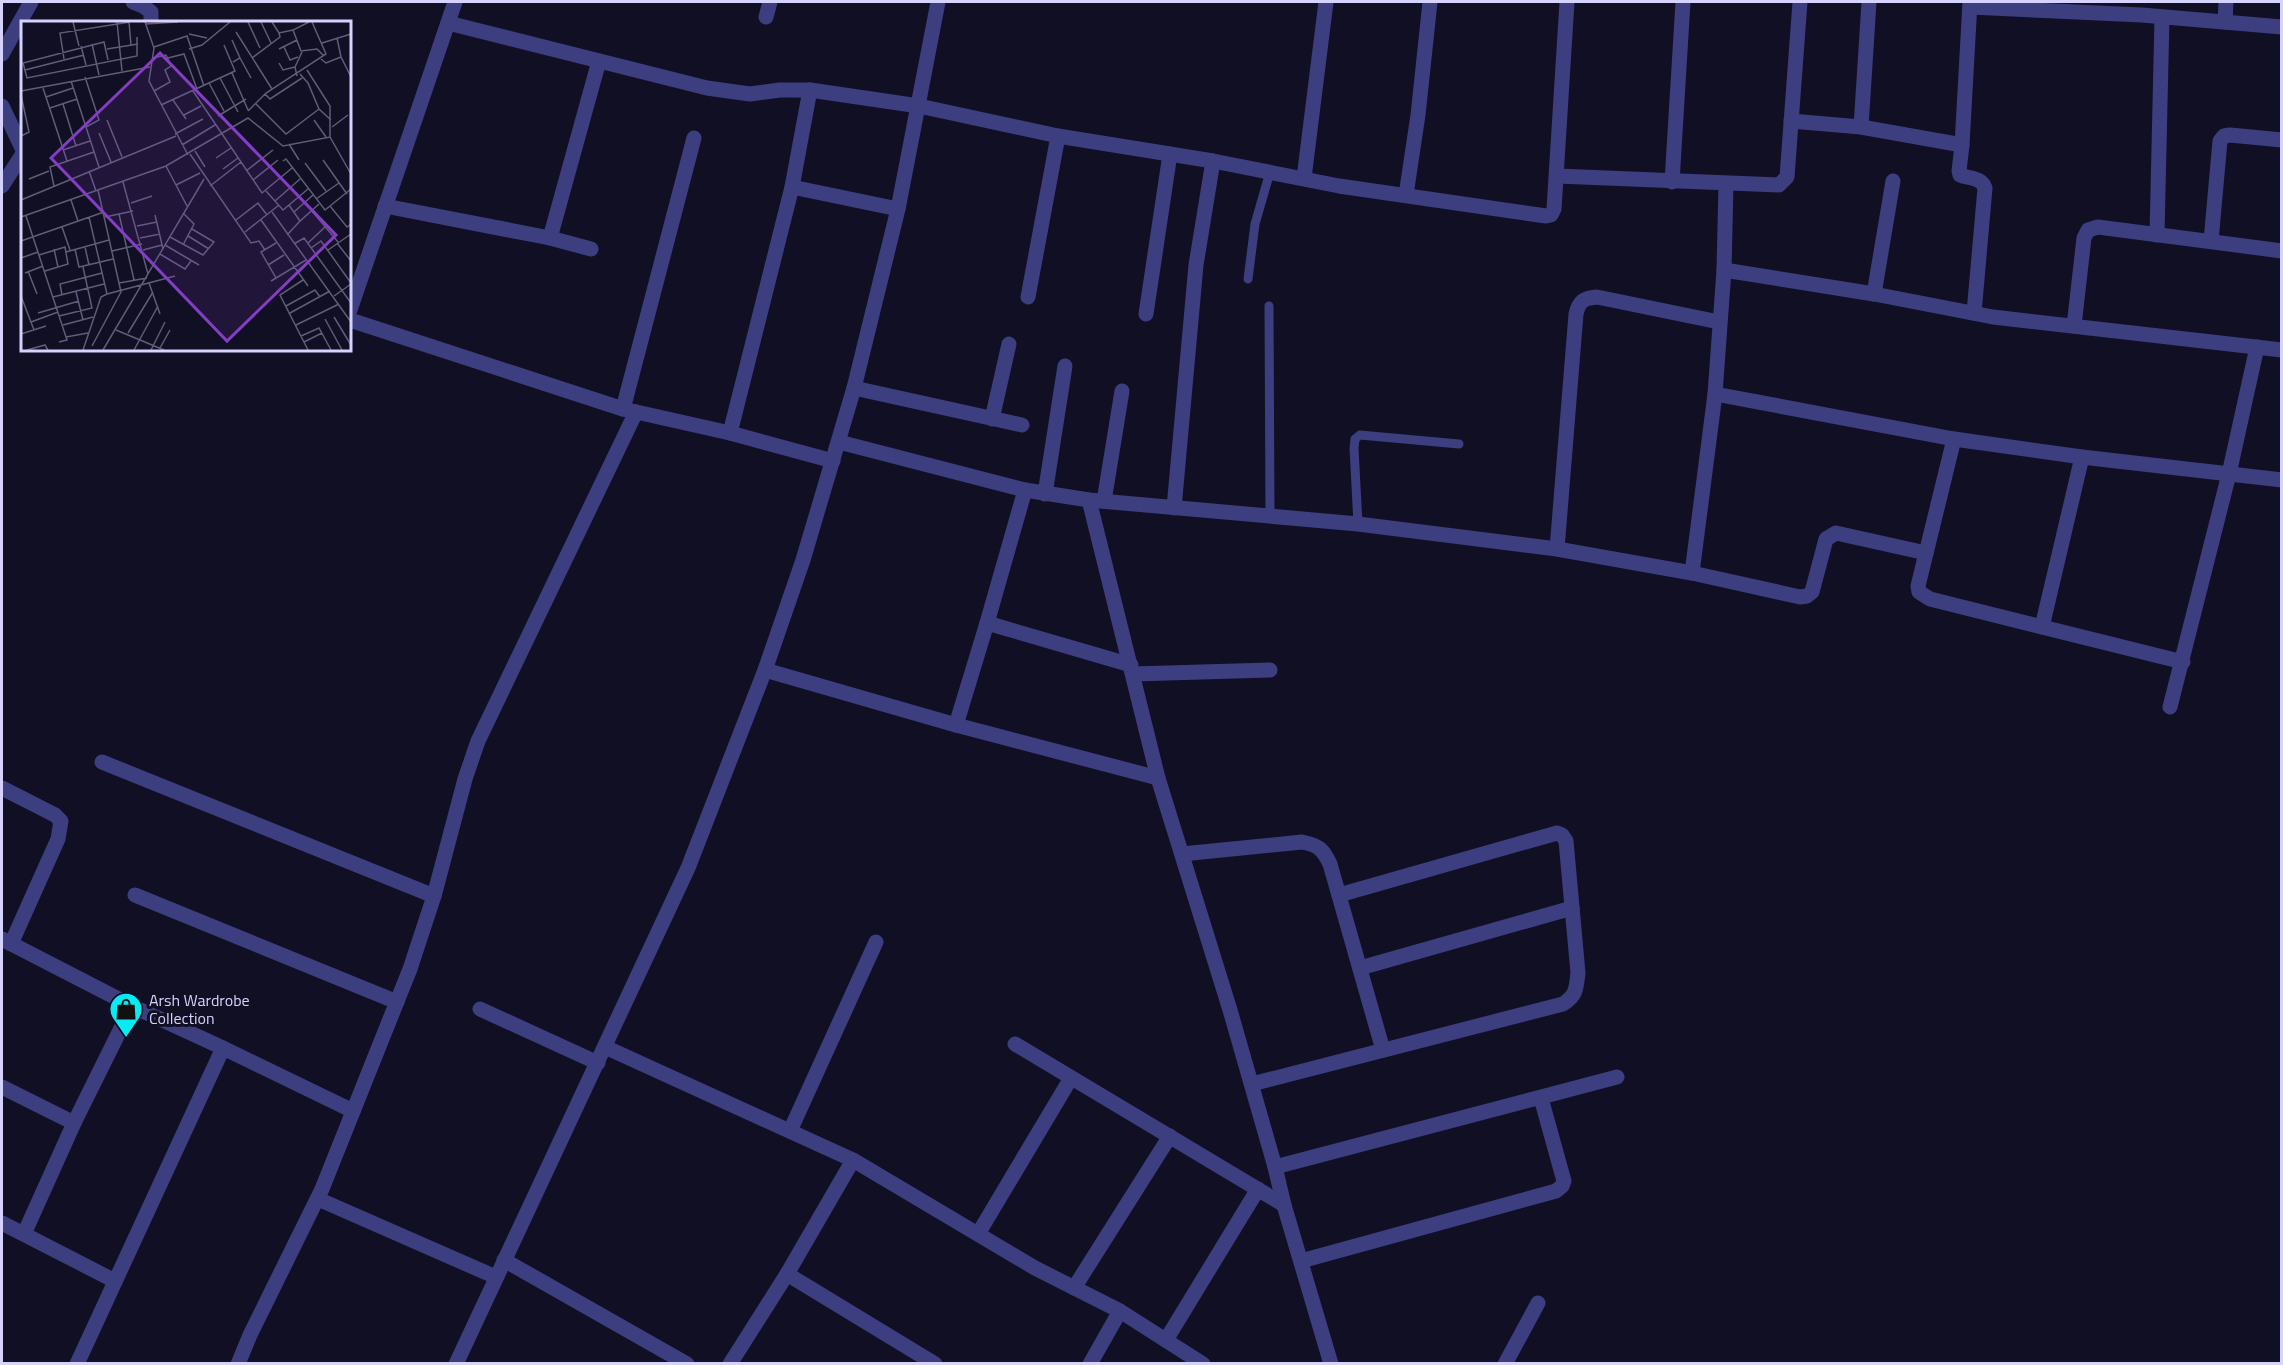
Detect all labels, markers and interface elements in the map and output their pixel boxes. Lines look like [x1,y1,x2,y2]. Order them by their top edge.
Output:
inset map [21,21,351,351]
place label: Arsh Wardrobe Collection [149,988,250,1030]
shop icon: Arsh Wardrobe Collection [108,991,144,1038]

